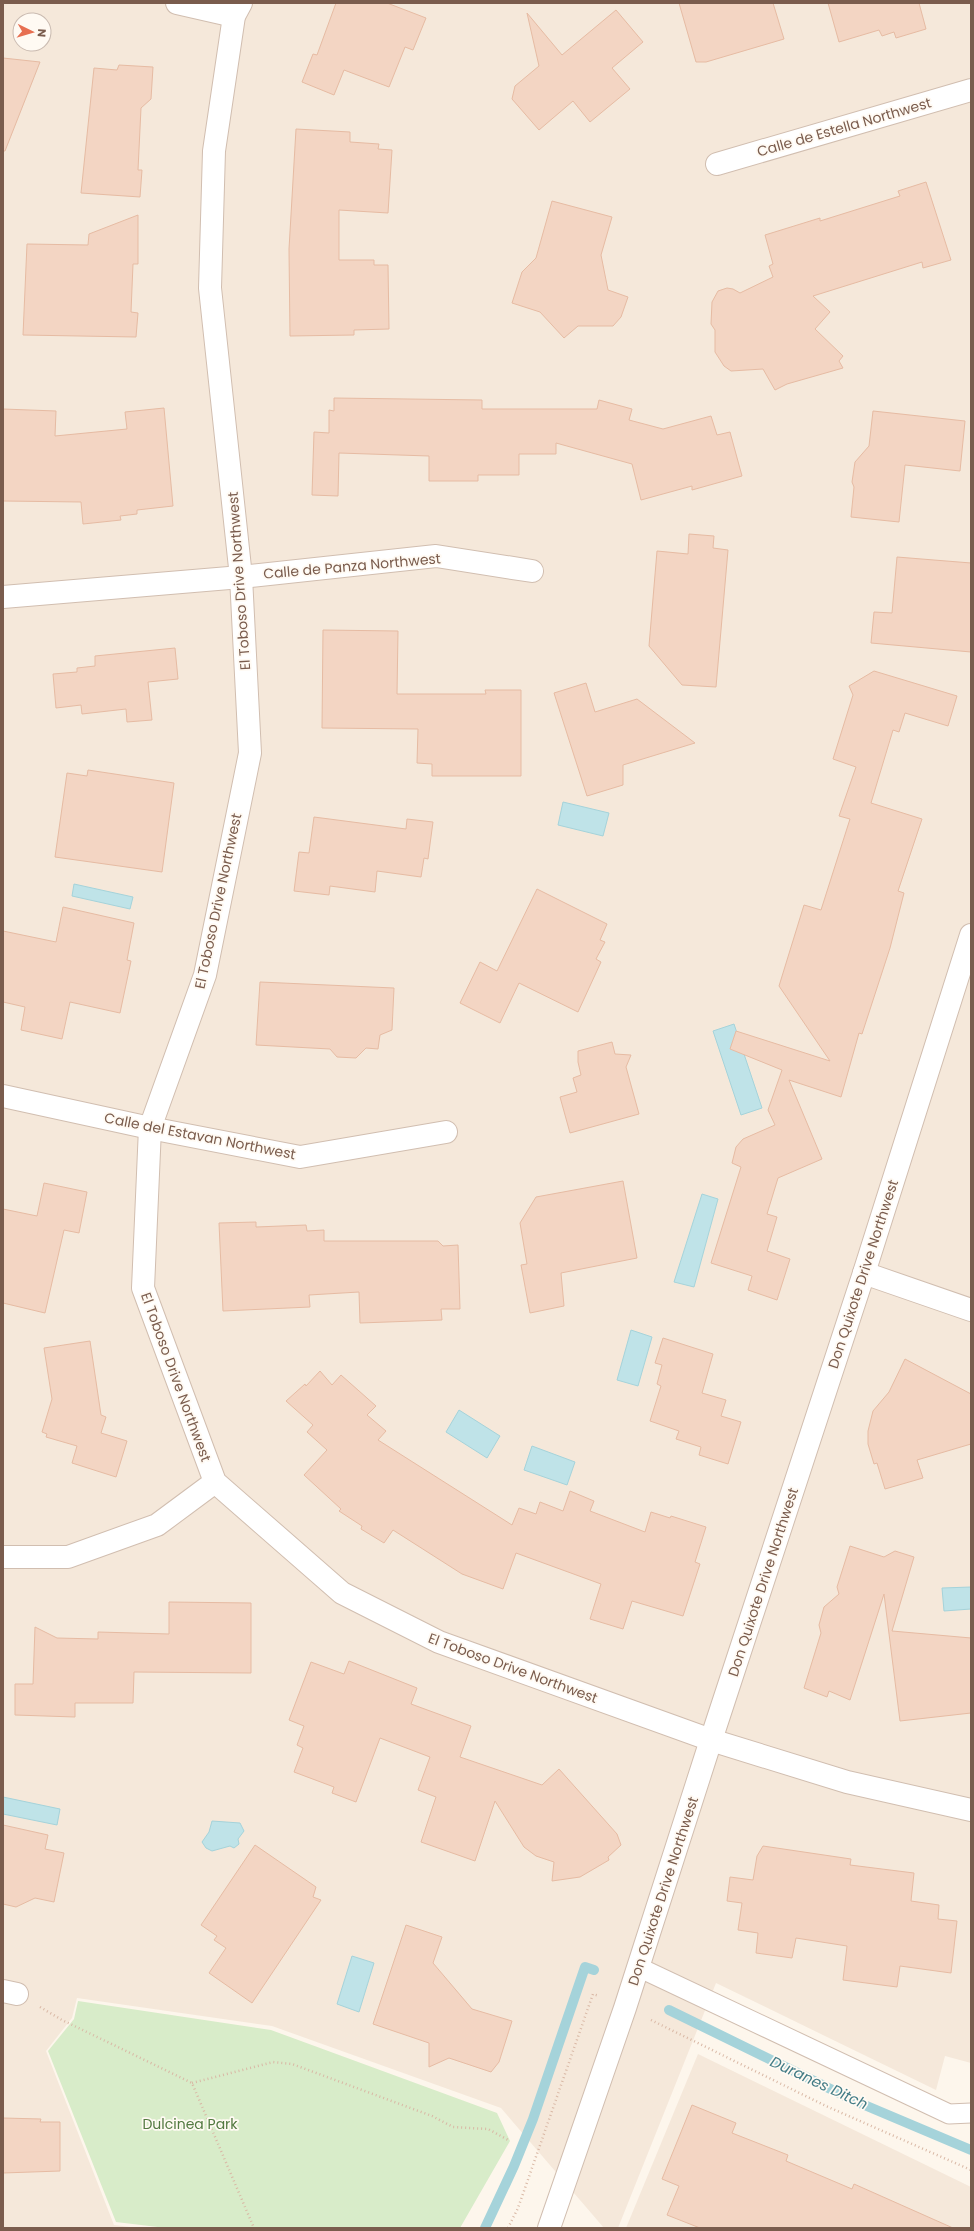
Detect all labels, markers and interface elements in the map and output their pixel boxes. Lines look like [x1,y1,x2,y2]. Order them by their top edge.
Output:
north arrow [12,12,52,52]
text: N [34,28,50,38]
street label: Calle de Estella Northwest [755,93,933,161]
street label: El Toboso Drive Northwest [223,491,255,671]
street label: Calle de Panza Northwest [262,548,442,584]
street label: El Toboso Drive Northwest [190,811,246,991]
street label: Calle del Estavan Northwest [103,1108,297,1164]
street label: Don Quixote Drive Northwest [823,1177,903,1371]
street label: El Toboso Drive Northwest [136,1290,216,1464]
street label: Don Quixote Drive Northwest [723,1485,803,1679]
street label: El Toboso Drive Northwest [426,1628,600,1708]
street label: Don Quixote Drive Northwest [623,1794,703,1988]
water label: Duranes Ditch [767,2051,872,2114]
park label: Dulcinea Park [142,2114,238,2134]

